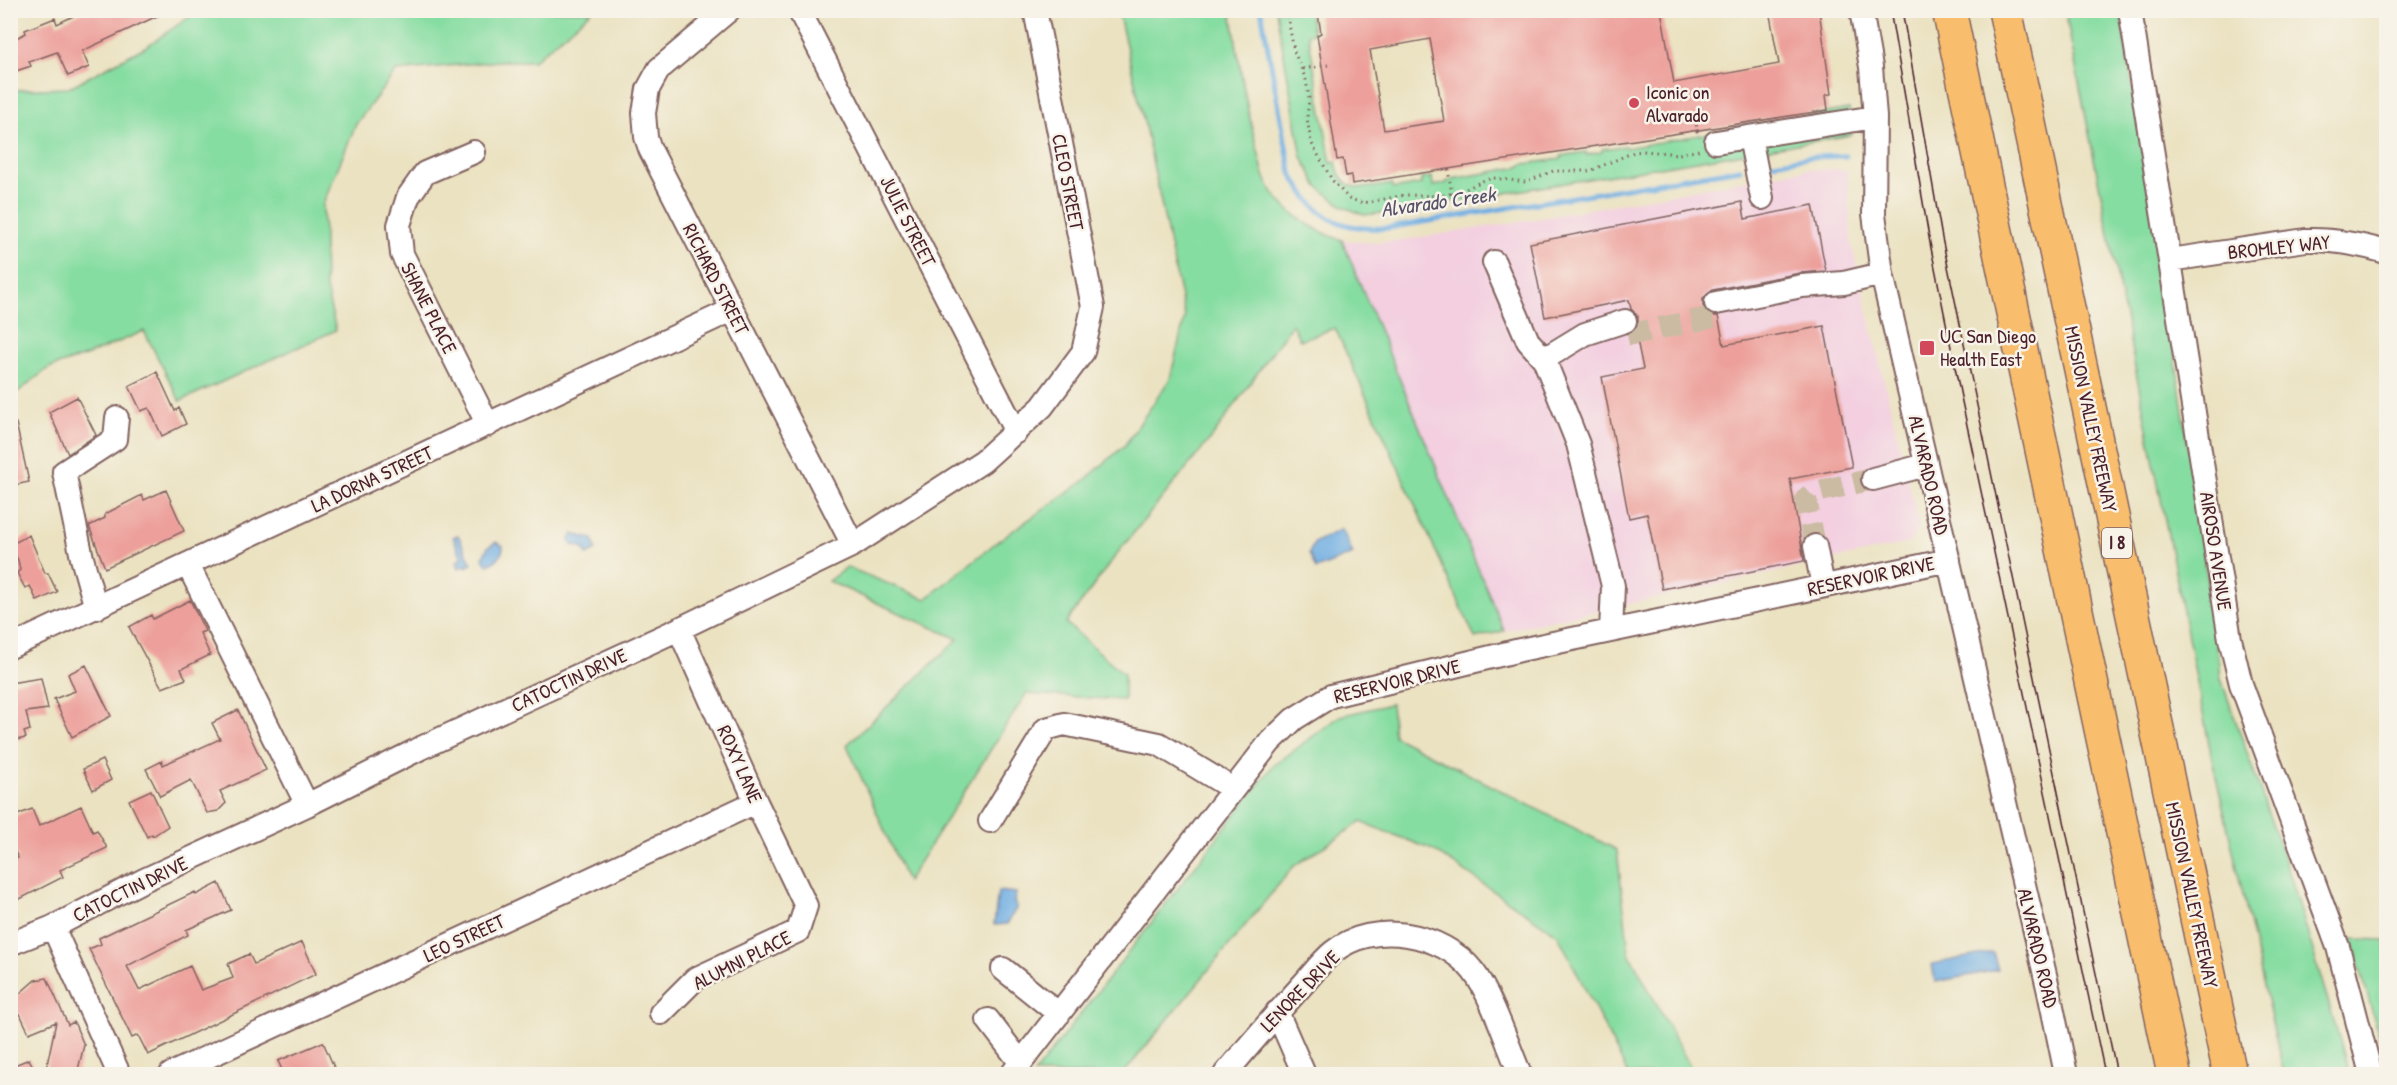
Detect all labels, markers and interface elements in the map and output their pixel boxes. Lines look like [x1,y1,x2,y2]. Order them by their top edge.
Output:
place label: Iconic on Alvarado [1646,78,1710,128]
marker: Iconic on Alvarado [1627,96,1641,110]
street label: CLEO STREET [1046,131,1091,233]
street label: JULIE STREET [874,171,943,271]
water label: Alvarado Creek [1379,179,1499,224]
street label: RICHARD STREET [677,218,756,340]
street label: BROMLEY WAY [2226,228,2332,265]
street label: SHANE PLACE [395,258,464,358]
place label: UC San Diego Health East [1940,322,2036,372]
street label: MISSION VALLEY FREEWAY [2059,323,2124,514]
marker: UC San Diego Health East [1918,339,1936,357]
street label: ALVARADO ROAD [1903,413,1956,538]
street label: LA DORNA STREET [307,438,438,518]
street label: AIROSO AVENUE [2194,490,2239,612]
road number: I 8 [2102,528,2132,558]
street label: RESERVOIR DRIVE [1805,549,1937,602]
street label: CATOCTIN DRIVE [507,641,631,718]
street label: RESERVOIR DRIVE [1331,652,1463,709]
street label: ROXY LANE [711,721,770,807]
street label: MISSION VALLEY FREEWAY [2160,799,2225,990]
street label: CATOCTIN DRIVE [68,849,192,928]
street label: ALVARADO ROAD [2012,886,2065,1011]
street label: LEO STREET [419,907,509,968]
street label: ALUMNI PLACE [688,923,796,996]
street label: LENORE DRIVE [1254,944,1346,1037]

